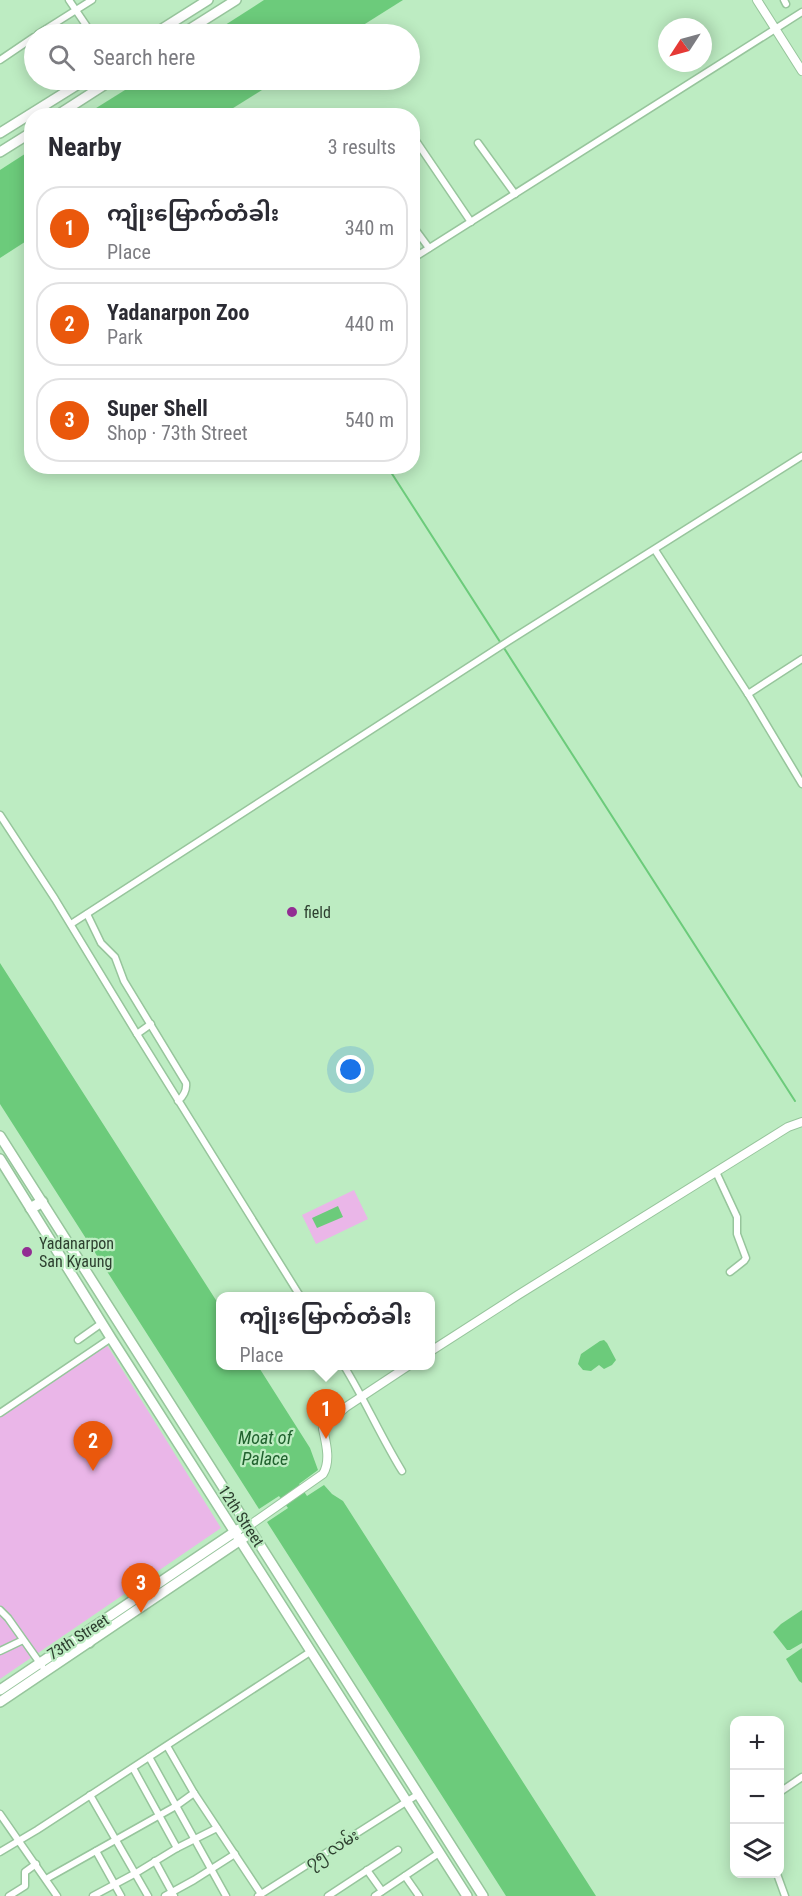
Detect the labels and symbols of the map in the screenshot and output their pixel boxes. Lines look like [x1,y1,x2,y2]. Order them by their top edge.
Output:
north arrow [658,18,712,72]
place label: field [304,903,331,922]
marker: field [285,905,299,919]
your location [336,1055,365,1084]
place label: Yadanarpon San Kyaung [39,1234,114,1271]
marker: Yadanarpon San Kyaung [20,1245,34,1259]
pin: 1 [306,1390,346,1439]
pin: 2 [74,1422,112,1471]
water label: Moat of Palace [238,1427,293,1469]
street label: 12th Street [214,1482,268,1551]
pin: 3 [122,1564,160,1613]
street label: 73th Street [44,1610,113,1664]
street label: ၇၅ လမ်း [301,1824,364,1876]

